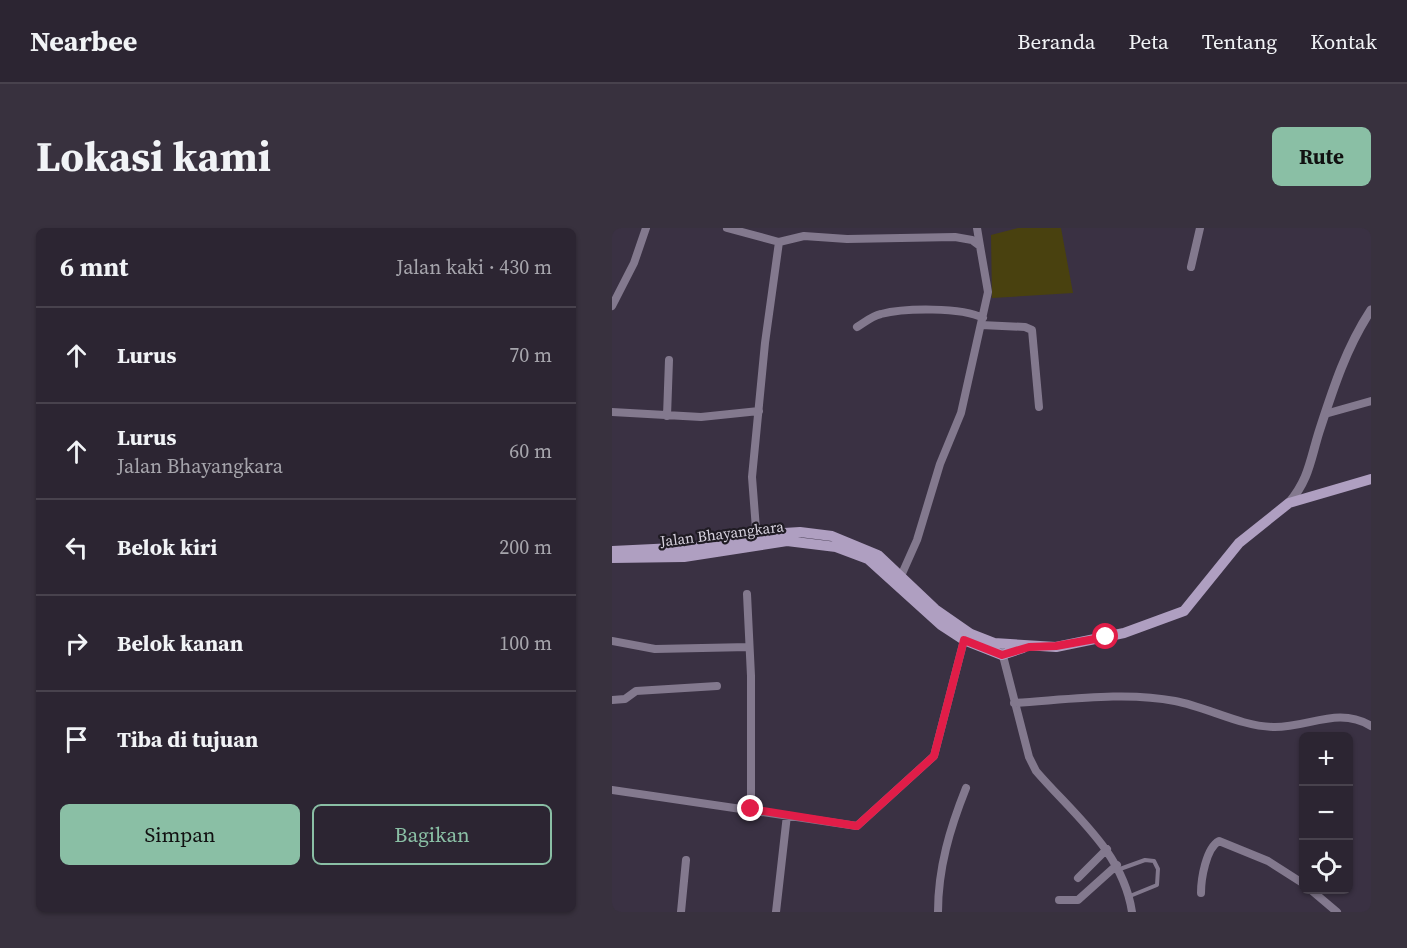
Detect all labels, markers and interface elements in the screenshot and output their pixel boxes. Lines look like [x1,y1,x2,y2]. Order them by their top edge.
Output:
text: Nearbee [30,22,137,60]
text: Beranda [1017,27,1096,56]
text: Peta [1129,27,1169,56]
text: Tentang [1202,27,1277,56]
text: Kontak [1310,27,1377,56]
text: Lokasi kami [36,127,271,185]
button: Rute [1272,127,1371,186]
text: 6 mnt [60,249,128,285]
text: Jalan kaki · 430 m [396,253,552,281]
icon: ahead [60,339,93,372]
text: Lurus [117,340,176,370]
text: 70 m [509,341,552,369]
text: Lurus [117,422,176,452]
icon: ahead [60,435,93,468]
text: 60 m [509,437,552,465]
text: Jalan Bhayangkara [117,452,283,480]
street label: Jalan Bhayangkara [658,515,785,552]
icon: left [60,531,93,564]
text: Belok kiri [117,532,217,562]
text: 200 m [499,533,552,561]
route start [1092,623,1118,649]
icon: right [60,627,93,660]
text: Belok kanan [117,628,243,658]
text: 100 m [499,629,552,657]
icon: arrive [60,723,93,756]
text: Tiba di tujuan [117,724,258,754]
map controls [1299,732,1353,894]
button: + [1299,732,1353,786]
button: − [1299,786,1353,840]
route end [737,795,763,821]
button: Simpan [60,804,300,865]
button: Bagikan [312,804,552,865]
button: locate [1299,840,1353,894]

